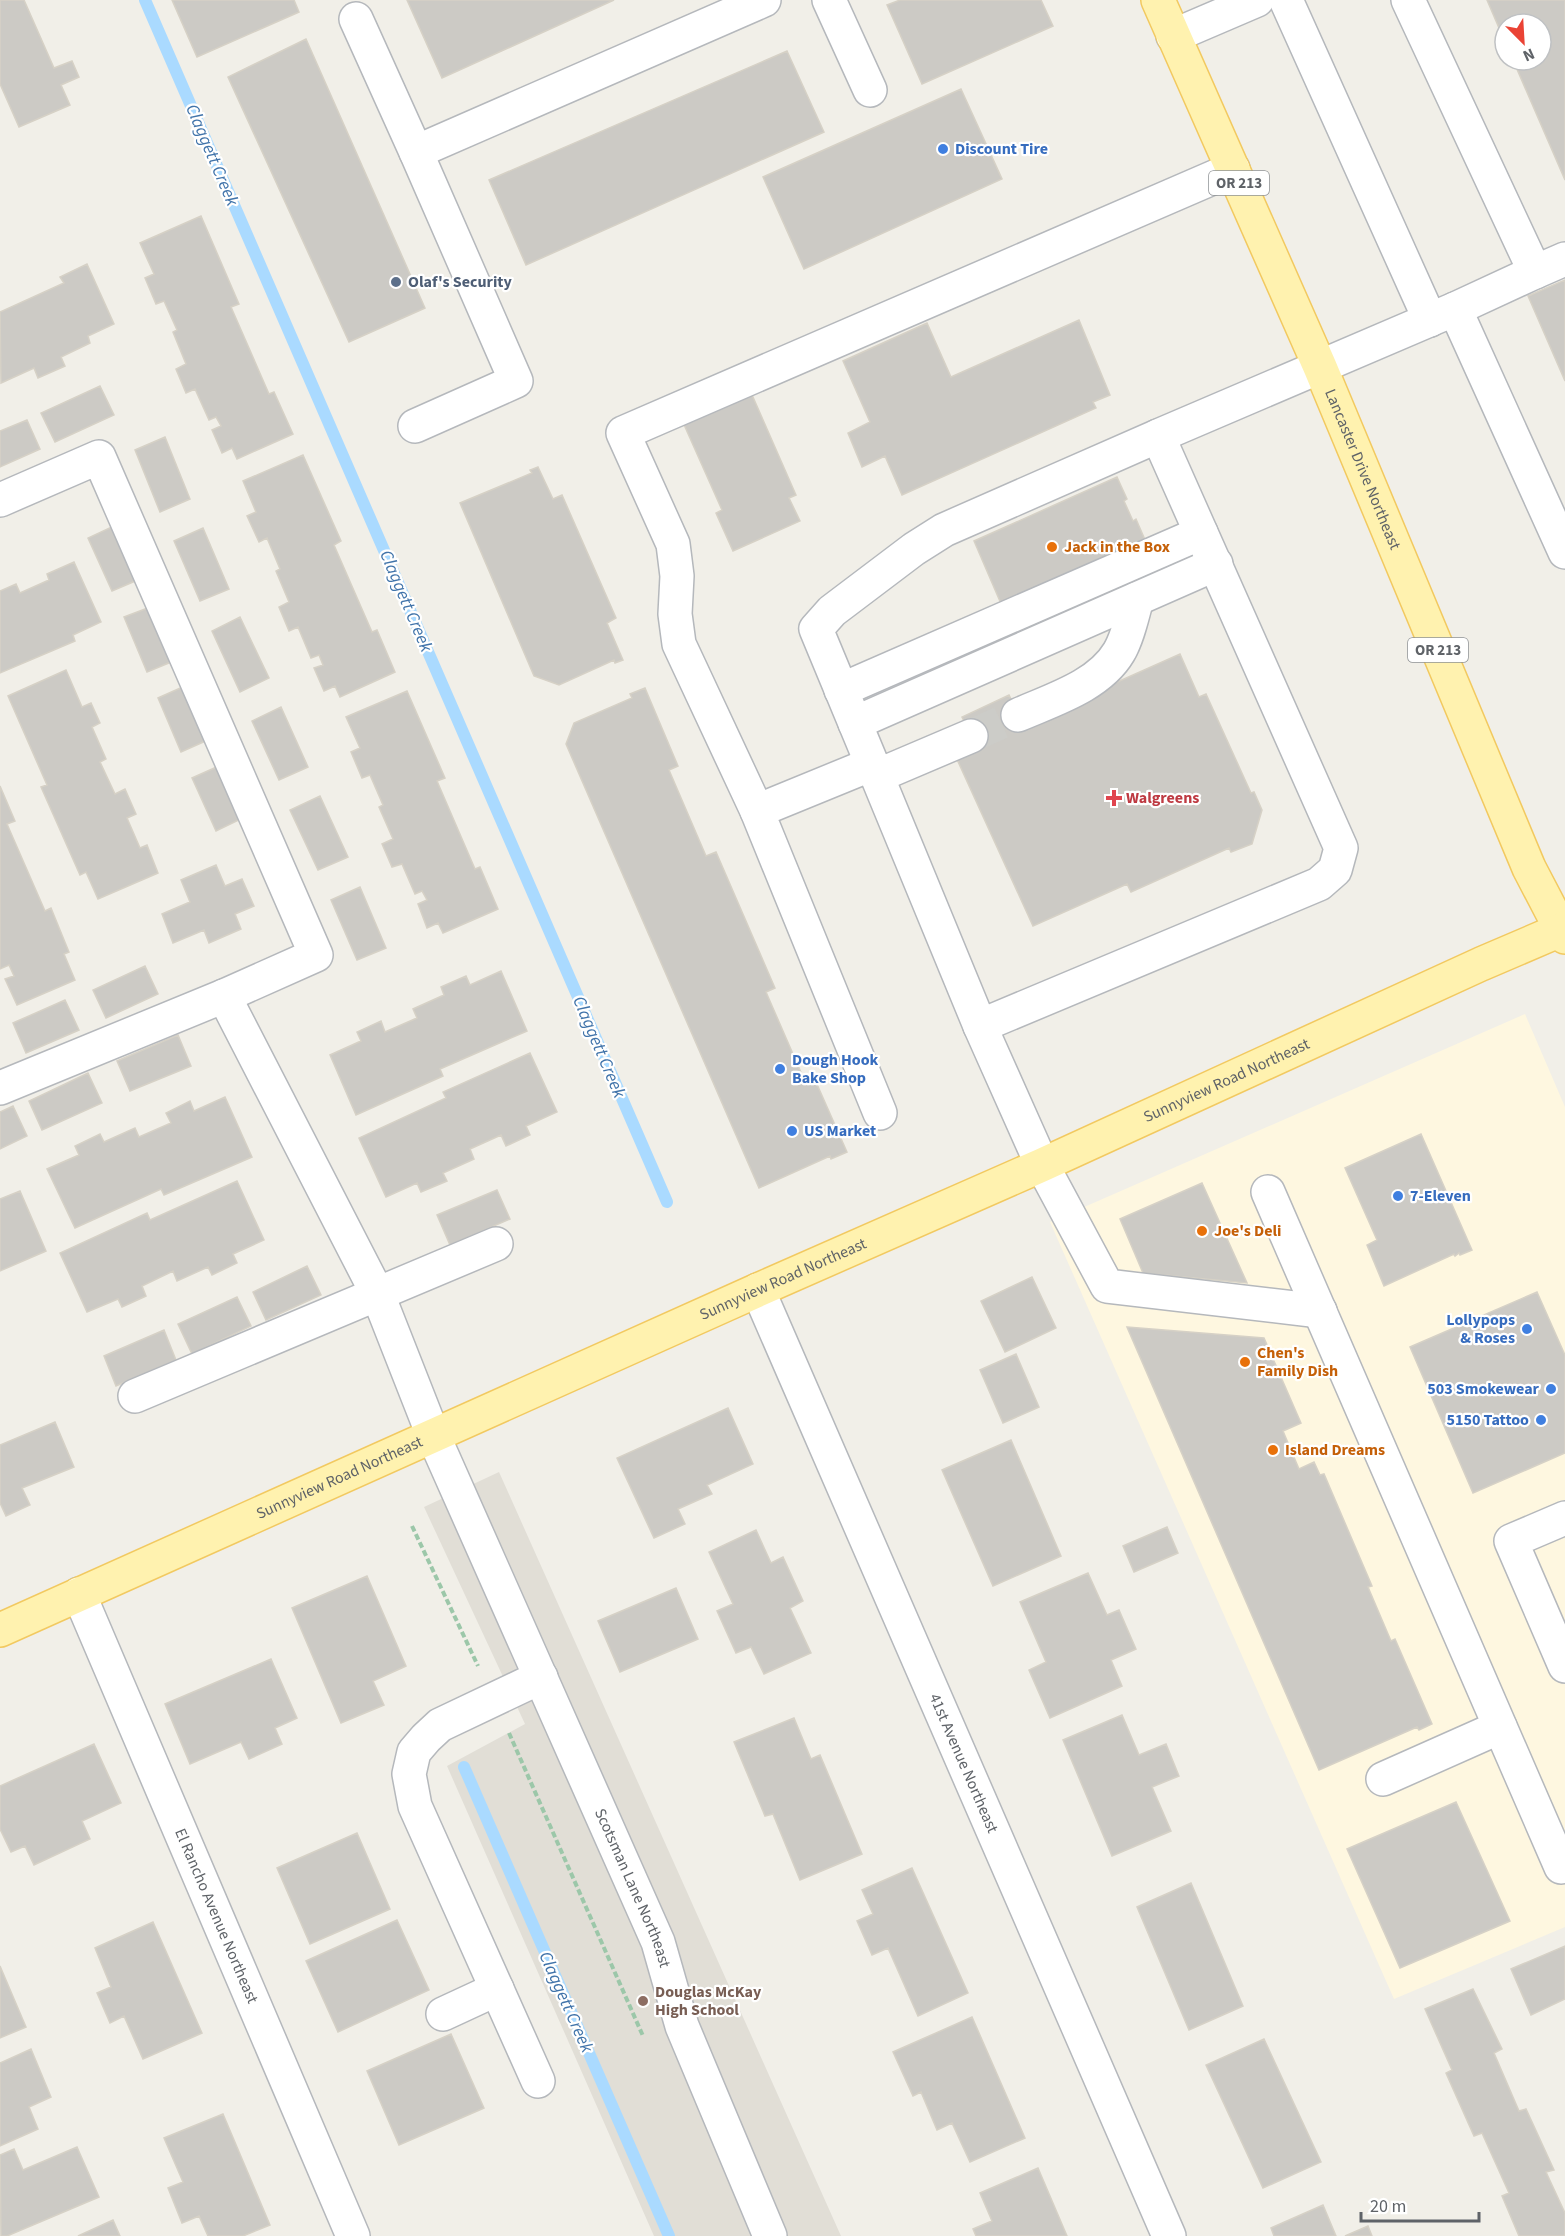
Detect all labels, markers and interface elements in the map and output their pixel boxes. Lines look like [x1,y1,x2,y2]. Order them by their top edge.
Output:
north arrow [1493,12,1553,72]
text: N [1519,43,1538,67]
water label: Claggett Creek [179,100,245,210]
place label: Discount Tire [955,138,1048,160]
marker: Discount Tire [936,142,950,156]
road number: OR 213 [1209,171,1269,195]
place label: Olaf's Security [408,271,512,293]
marker: Olaf's Security [389,275,403,289]
street label: Lancaster Drive Northeast [1319,385,1406,554]
place label: Jack in the Box [1064,536,1170,558]
marker: Jack in the Box [1045,540,1059,554]
water label: Claggett Creek [373,546,439,656]
road number: OR 213 [1408,638,1468,662]
place label: Walgreens [1126,787,1199,809]
marker: Walgreens [1107,791,1121,805]
water label: Claggett Creek [566,992,632,1102]
street label: Sunnyview Road Northeast [1140,1033,1314,1128]
place label: Dough Hook Bake Shop [792,1049,879,1089]
marker: Dough Hook Bake Shop [773,1062,787,1076]
place label: US Market [804,1120,876,1142]
marker: US Market [785,1124,799,1138]
place label: 7-Eleven [1410,1185,1471,1207]
marker: 7-Eleven [1391,1189,1405,1203]
place label: Joe's Deli [1214,1220,1282,1242]
marker: Joe's Deli [1195,1224,1209,1238]
street label: Sunnyview Road Northeast [696,1232,870,1326]
place label: Lollypops & Roses [1446,1309,1515,1349]
marker: Lollypops & Roses [1520,1322,1534,1336]
place label: Chen's Family Dish [1257,1342,1338,1382]
marker: Chen's Family Dish [1238,1355,1252,1369]
place label: 503 Smokewear [1427,1378,1540,1400]
marker: 503 Smokewear [1544,1382,1558,1396]
place label: 5150 Tattoo [1447,1409,1529,1431]
marker: 5150 Tattoo [1534,1413,1548,1427]
street label: Sunnyview Road Northeast [253,1431,427,1525]
place label: Island Dreams [1285,1439,1385,1461]
marker: Island Dreams [1266,1443,1280,1457]
street label: 41st Avenue Northeast [924,1690,1004,1837]
street label: Scotsman Lane Northeast [589,1805,676,1971]
street label: El Rancho Avenue Northeast [169,1825,264,2007]
water label: Claggett Creek [533,1947,600,2057]
place label: Douglas McKay High School [655,1981,762,2021]
marker: Douglas McKay High School [636,1994,650,2008]
scale bar [1361,2185,1480,2223]
text: 20 m [1370,2194,1406,2219]

